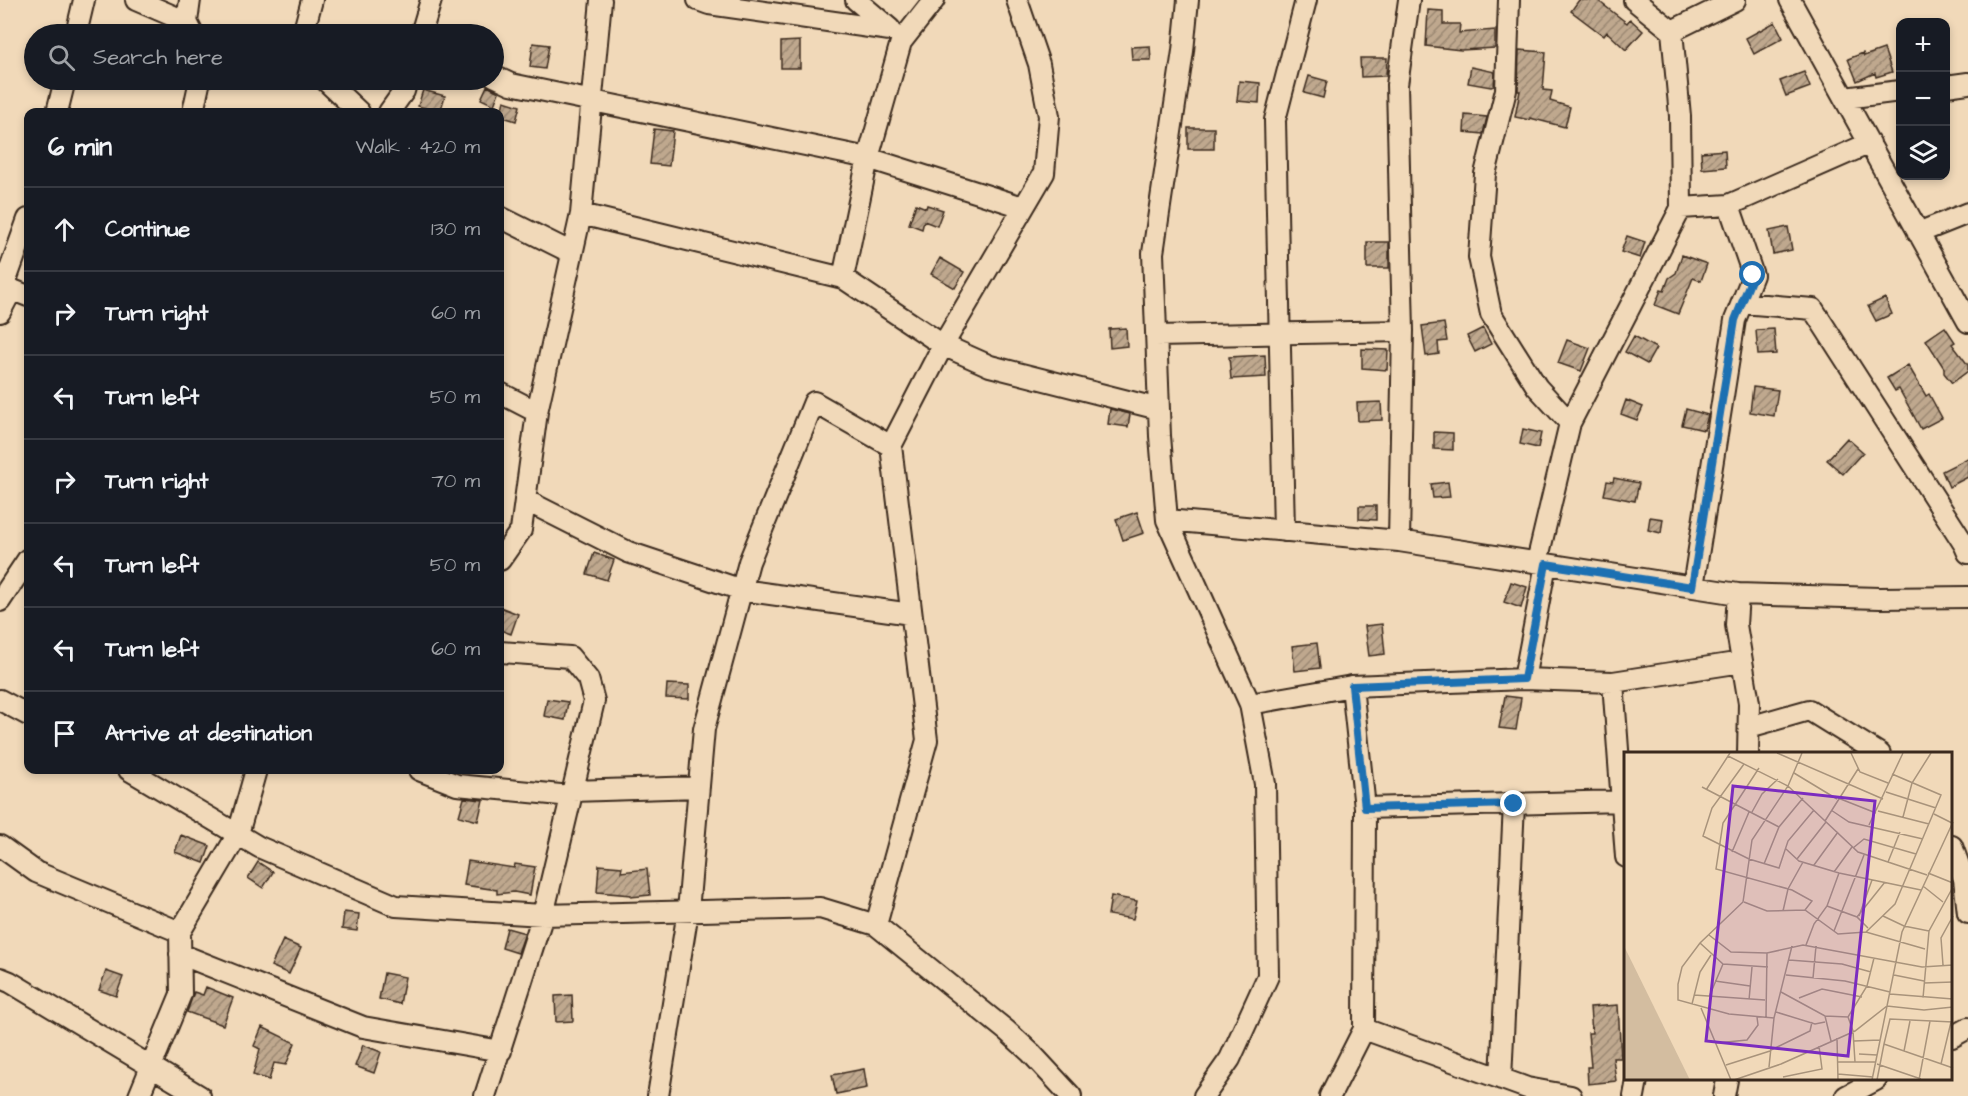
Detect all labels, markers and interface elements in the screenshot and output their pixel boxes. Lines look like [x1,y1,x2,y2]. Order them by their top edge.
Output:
map controls [1896,18,1950,180]
button: + [1896,18,1950,72]
search box [24,24,504,90]
icon: search [45,41,78,74]
text: Search here [93,42,223,73]
button: − [1896,72,1950,126]
button: layers [1896,126,1950,180]
text: 6 min [48,129,112,165]
text: Walk · 420 m [356,133,480,161]
icon: ahead [48,213,81,246]
text: Continue [105,214,190,245]
text: 130 m [431,215,480,243]
route start [1739,261,1765,287]
icon: right [48,297,81,330]
text: Turn right [105,298,208,329]
text: 60 m [431,299,480,327]
icon: left [48,381,81,414]
text: Turn left [105,382,199,413]
text: 50 m [430,383,480,411]
icon: right [48,465,81,498]
text: Turn right [105,466,208,497]
text: 70 m [432,467,480,495]
icon: left [48,549,81,582]
text: Turn left [105,550,199,581]
text: 50 m [430,551,480,579]
icon: left [48,633,81,666]
text: Turn left [105,634,199,665]
text: 60 m [431,635,480,663]
icon: arrive [48,717,81,750]
text: Arrive at destination [105,718,312,749]
inset map [1624,752,1953,1081]
route end [1500,790,1526,816]

